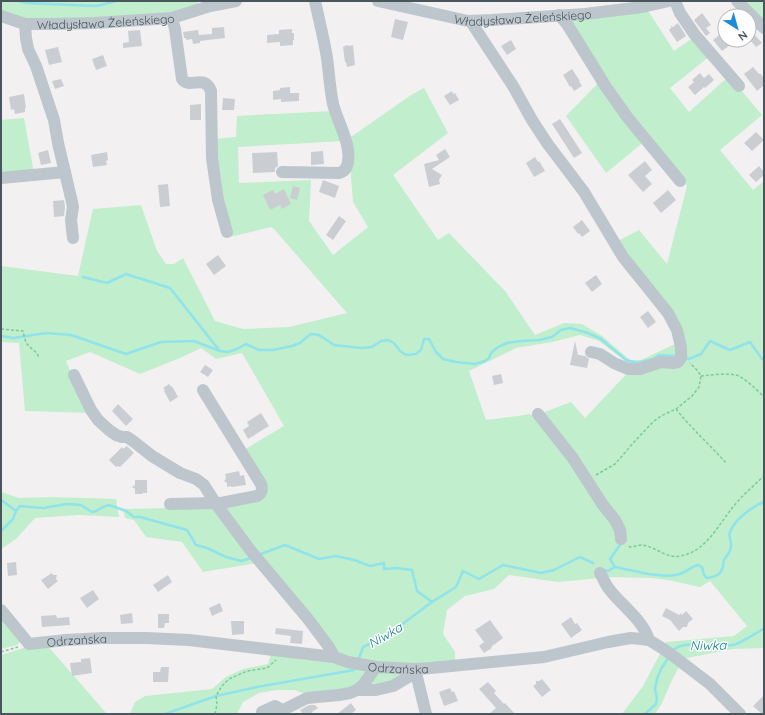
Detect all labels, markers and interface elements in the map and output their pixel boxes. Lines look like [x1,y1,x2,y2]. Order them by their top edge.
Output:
street label: Władysława Żeleńskiego [453,6,592,28]
north arrow [717,8,757,48]
street label: Władysława Żeleńskiego [37,10,175,32]
text: N [736,28,750,44]
water label: Niwka [365,618,406,651]
street label: Odrzańska [46,631,107,650]
water label: Niwka [689,637,728,653]
street label: Odrzańska [367,658,429,677]

